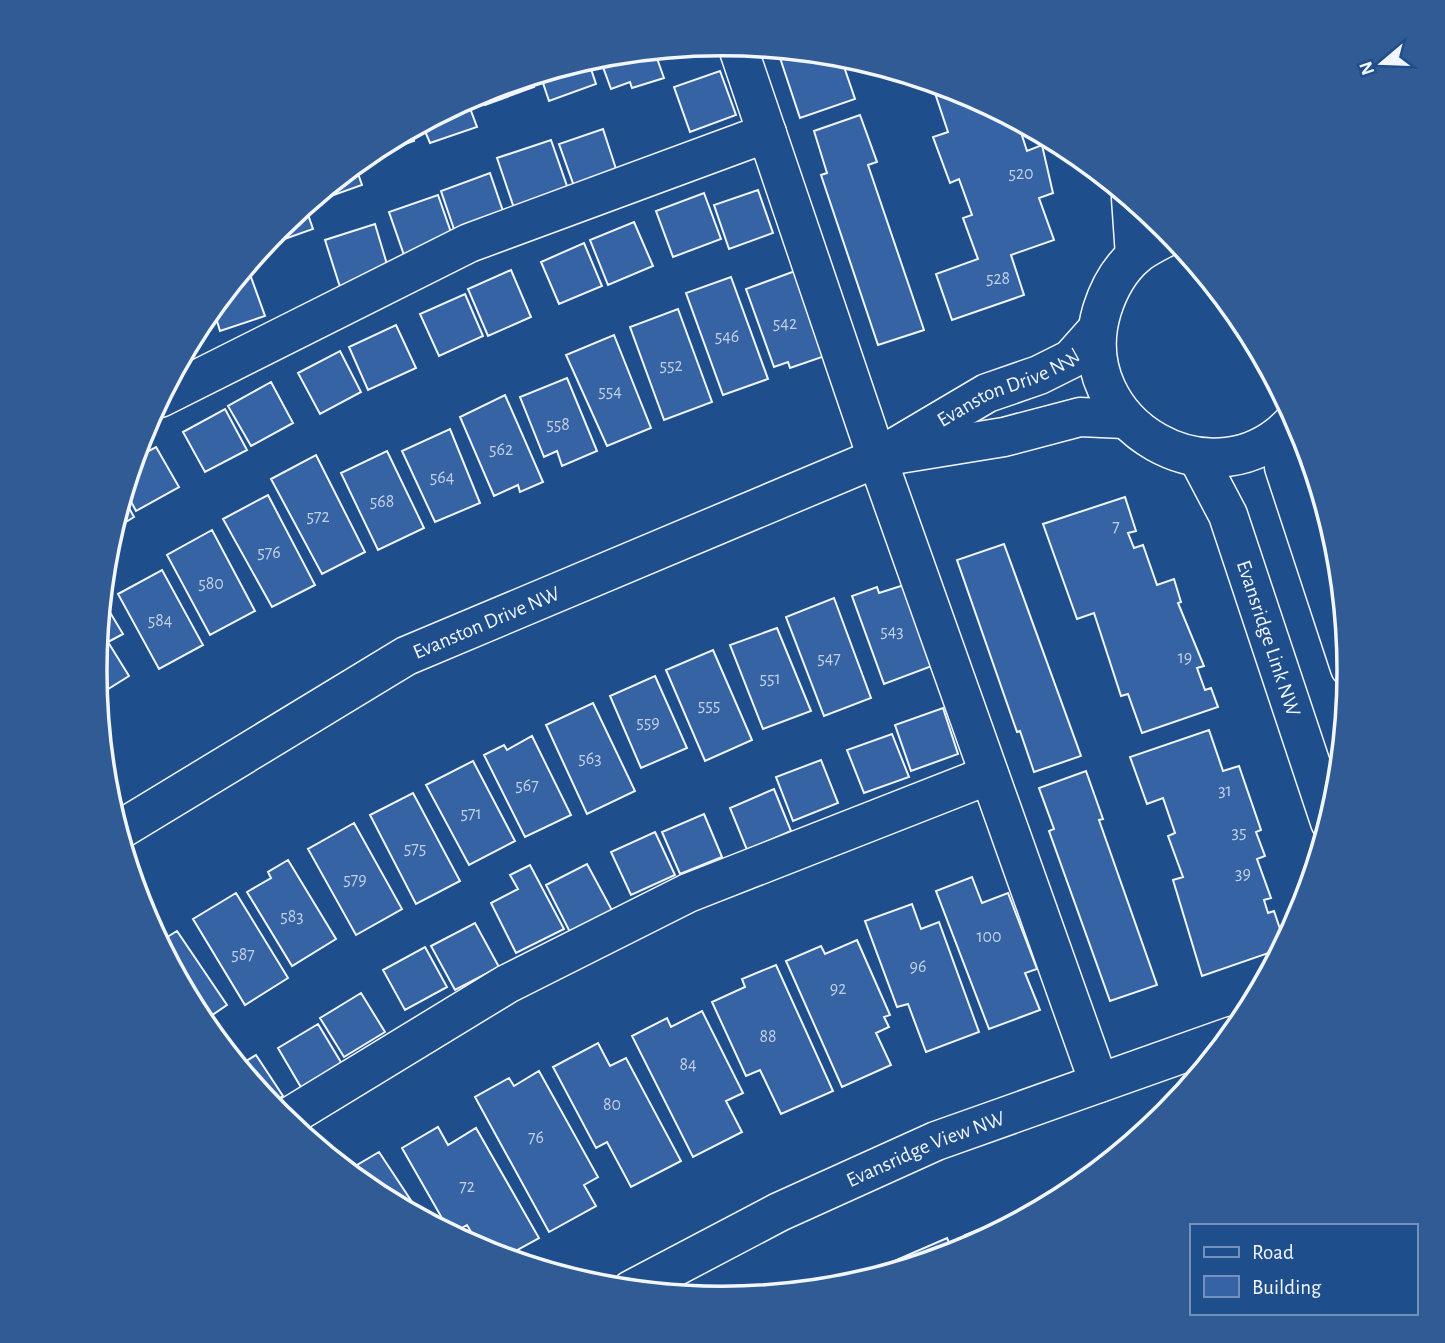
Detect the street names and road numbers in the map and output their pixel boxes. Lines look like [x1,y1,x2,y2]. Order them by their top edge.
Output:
street label: Evanston Drive NW [934,345,1086,431]
street label: Evansridge Link NW [1233,558,1304,719]
street label: Evanston Drive NW [410,583,563,663]
street label: Evansridge View NW [843,1107,1008,1191]

